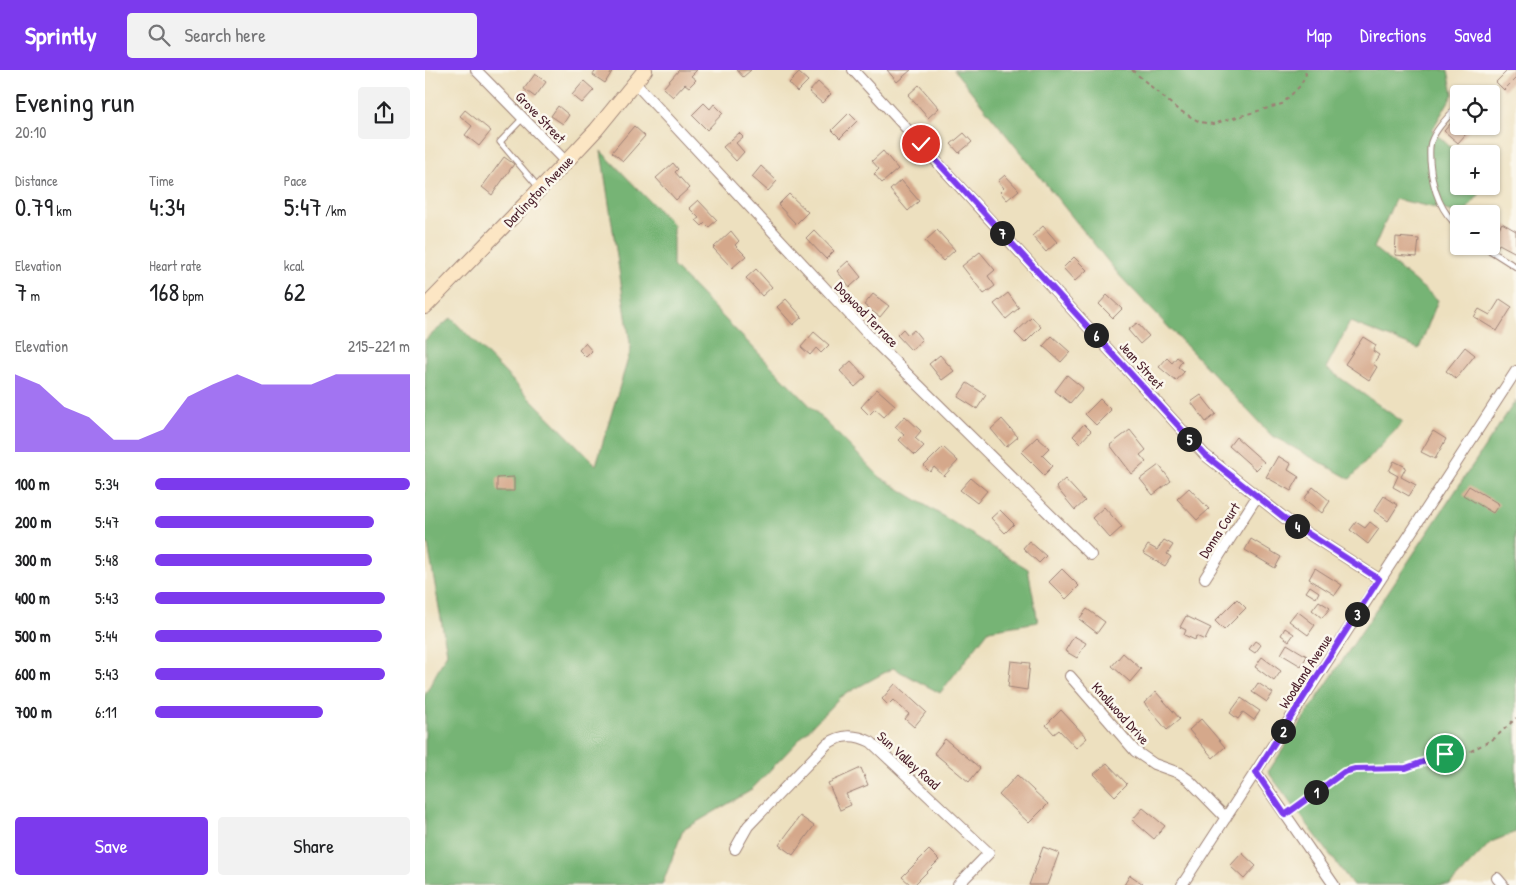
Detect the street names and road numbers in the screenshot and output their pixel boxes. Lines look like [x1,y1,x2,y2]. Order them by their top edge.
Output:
street label: Grove Street [512,87,570,147]
street label: Darlington Avenue [499,151,578,232]
street label: Dogwood Terrace [830,277,903,352]
street label: Jean Street [1115,337,1169,393]
street label: Donna Court [1194,498,1244,562]
street label: Woodland Avenue [1274,630,1336,712]
street label: Knollwood Drive [1088,678,1154,749]
street label: Sun Valley Road [873,727,945,794]

